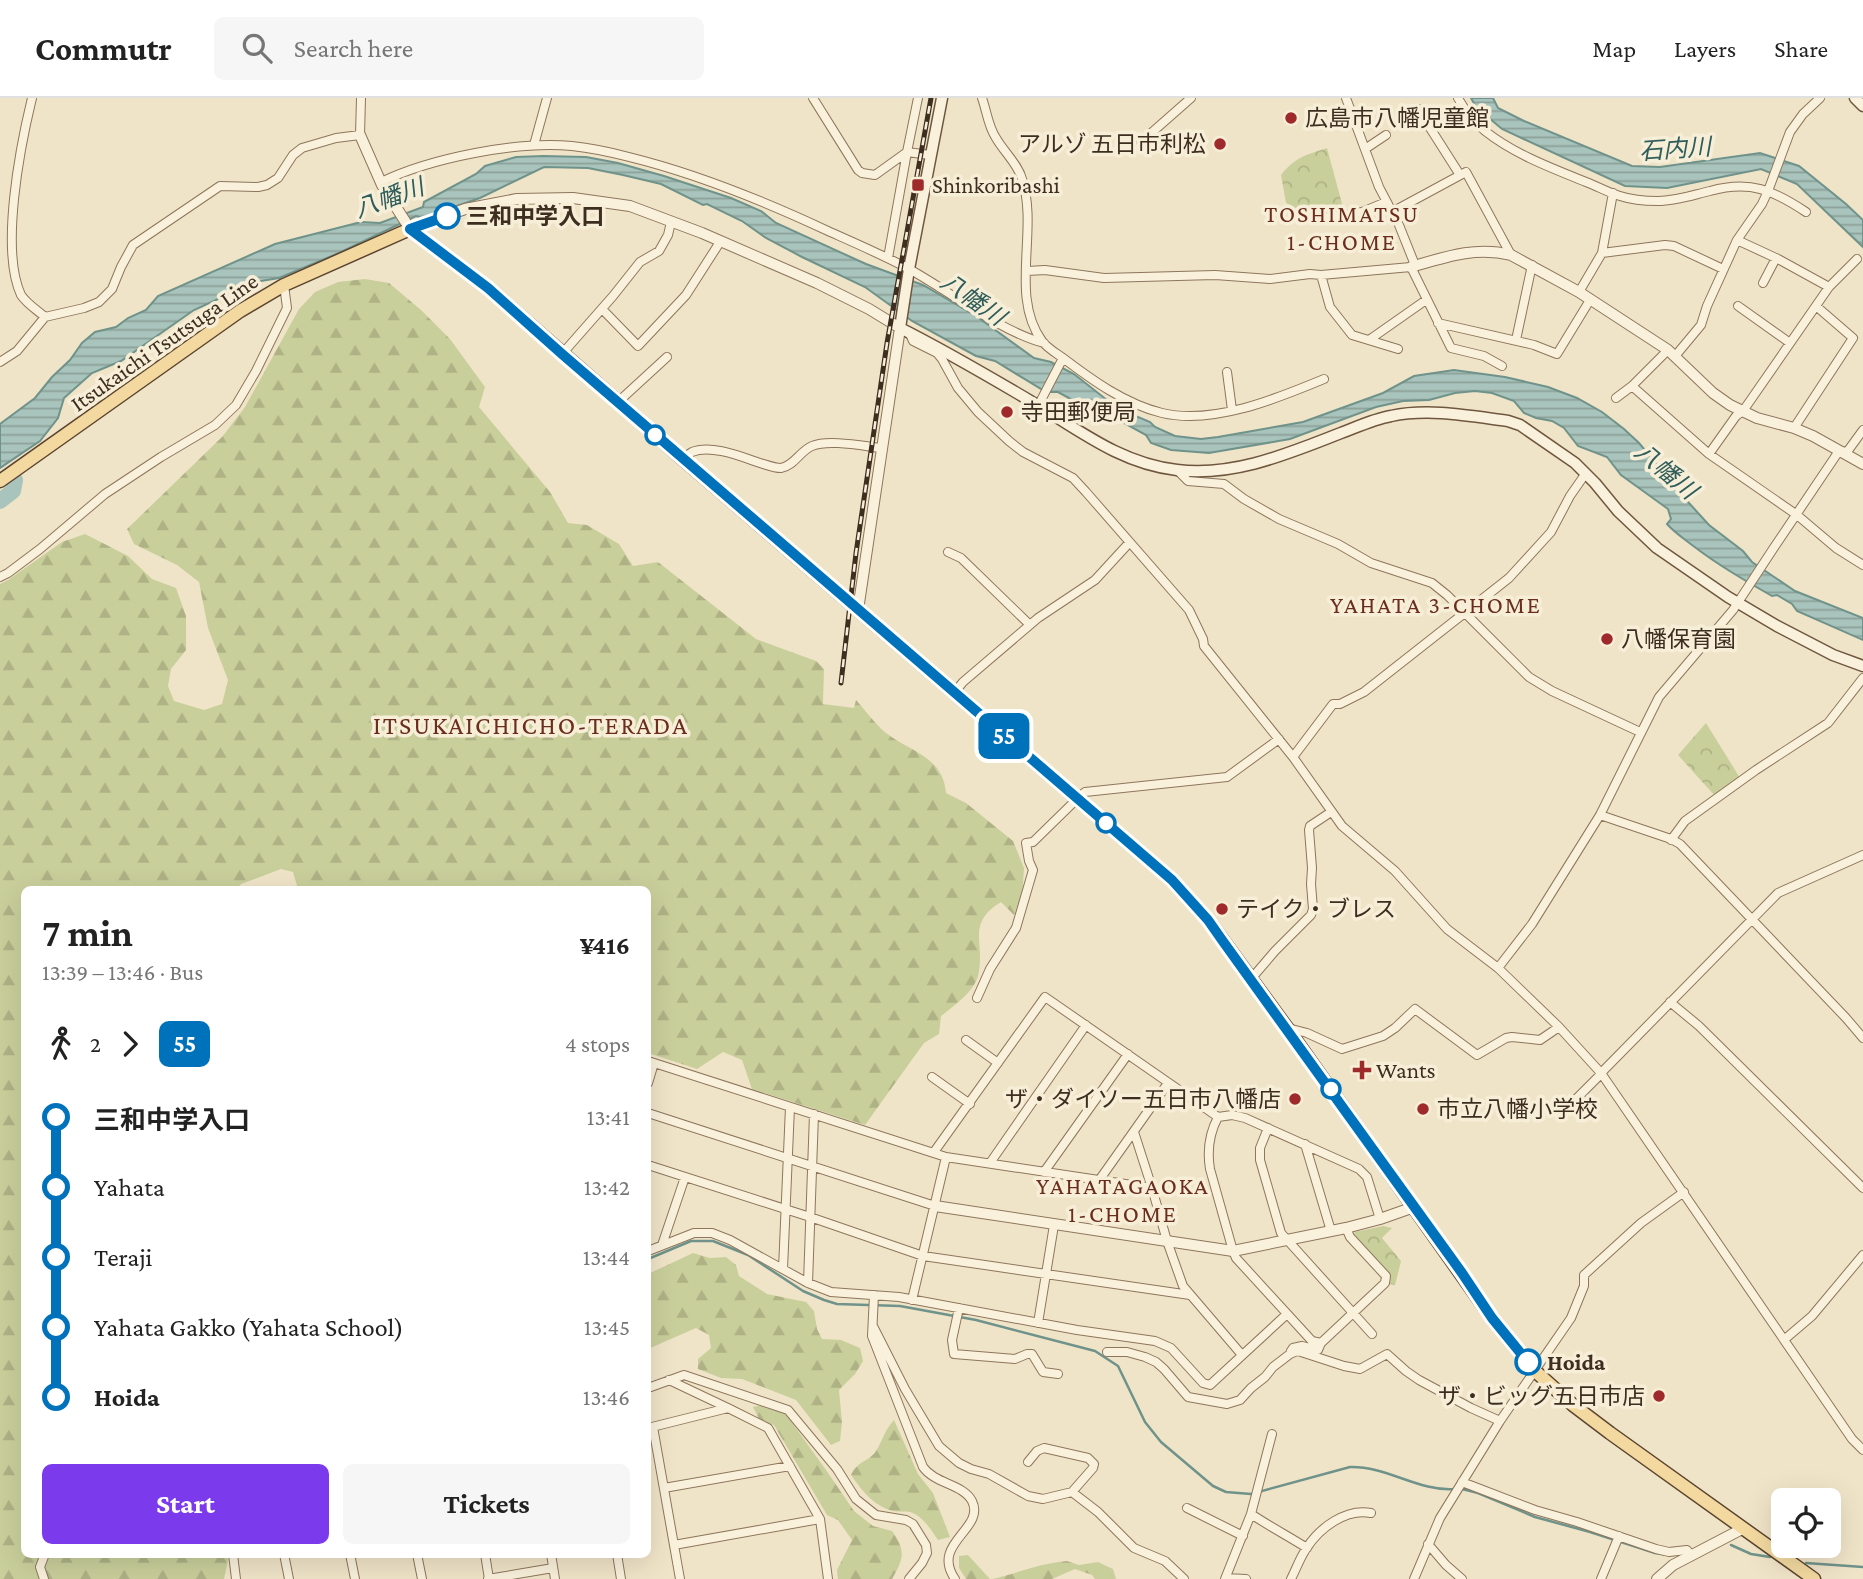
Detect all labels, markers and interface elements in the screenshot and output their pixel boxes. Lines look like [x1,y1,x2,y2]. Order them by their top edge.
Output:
search box [214,17,704,80]
icon: search [238,29,276,67]
text: Commutr [35,30,172,67]
text: Search here [294,34,413,63]
text: Map [1592,35,1636,62]
text: Layers [1674,35,1736,62]
text: Share [1774,35,1828,62]
place label: 広島市八幡児童館 [1305,105,1489,131]
marker: 広島市八幡児童館 [1283,110,1299,126]
place label: アルゾ 五日市利松 [1018,131,1206,157]
water label: 石内川 [1638,132,1715,164]
marker: アルゾ 五日市利松 [1212,136,1228,152]
water label: 八幡川 [350,172,430,223]
place label: Shinkoribashi [932,172,1060,198]
marker: Shinkoribashi [910,177,926,193]
district label: TOSHIMATSU 1-CHOME [1264,200,1420,255]
marker: 三和中学入口 [434,203,460,229]
place label: 三和中学入口 [466,203,604,229]
water label: 八幡川 [936,267,1013,332]
street label: Itsukaichi Tsutsuga Line [65,268,263,416]
place label: 寺田郵便局 [1021,399,1136,425]
marker: 寺田郵便局 [999,404,1015,420]
unlabelled marker [645,425,665,445]
water label: 八幡川 [1630,437,1705,506]
district label: YAHATA 3-CHOME [1330,591,1542,618]
place label: 八幡保育園 [1621,626,1736,652]
marker: 八幡保育園 [1599,631,1615,647]
district label: ITSUKAICHICHO-TERADA [373,711,689,740]
line badge: 55 [972,713,1036,759]
text: 55 [992,722,1016,749]
unlabelled marker [1096,813,1116,833]
place label: テイク・ブレス [1236,896,1396,922]
marker: テイク・ブレス [1214,901,1230,917]
text: 7 min [42,912,133,954]
text: ¥416 [580,931,630,960]
text: 13:39 – 13:46 · Bus [42,959,203,985]
icon: walk [42,1025,80,1063]
icon: forward [111,1025,149,1063]
text: 55 [173,1030,196,1057]
text: 2 [90,1031,101,1057]
text: 4 stops [565,1031,630,1057]
place label: Wants [1376,1057,1436,1083]
marker: Wants [1354,1062,1370,1078]
unlabelled marker [1321,1079,1341,1099]
place label: ザ・ダイソー五日市八幡店 [1005,1086,1281,1112]
marker: ザ・ダイソー五日市八幡店 [1287,1091,1303,1107]
place label: 市立八幡小学校 [1437,1096,1598,1122]
marker: 市立八幡小学校 [1415,1101,1431,1117]
text: 13:41 [587,1104,630,1130]
text: 三和中学入口 [94,1106,250,1135]
district label: YAHATAGAOKA 1-CHOME [1036,1172,1210,1227]
text: Yahata [94,1173,165,1202]
text: 13:42 [584,1174,630,1200]
text: Teraji [94,1243,152,1272]
text: 13:44 [583,1244,630,1270]
text: Yahata Gakko (Yahata School) [94,1313,404,1342]
text: 13:45 [584,1314,630,1340]
marker: Hoida [1515,1349,1541,1375]
place label: Hoida [1547,1349,1606,1375]
text: Hoida [94,1383,160,1412]
place label: ザ・ビッグ五日市店 [1438,1383,1645,1409]
text: 13:46 [583,1384,630,1410]
marker: ザ・ビッグ五日市店 [1651,1388,1667,1404]
button: Start [42,1464,329,1544]
button: Tickets [343,1464,630,1544]
map controls [1771,1488,1841,1558]
button: locate [1771,1488,1841,1558]

